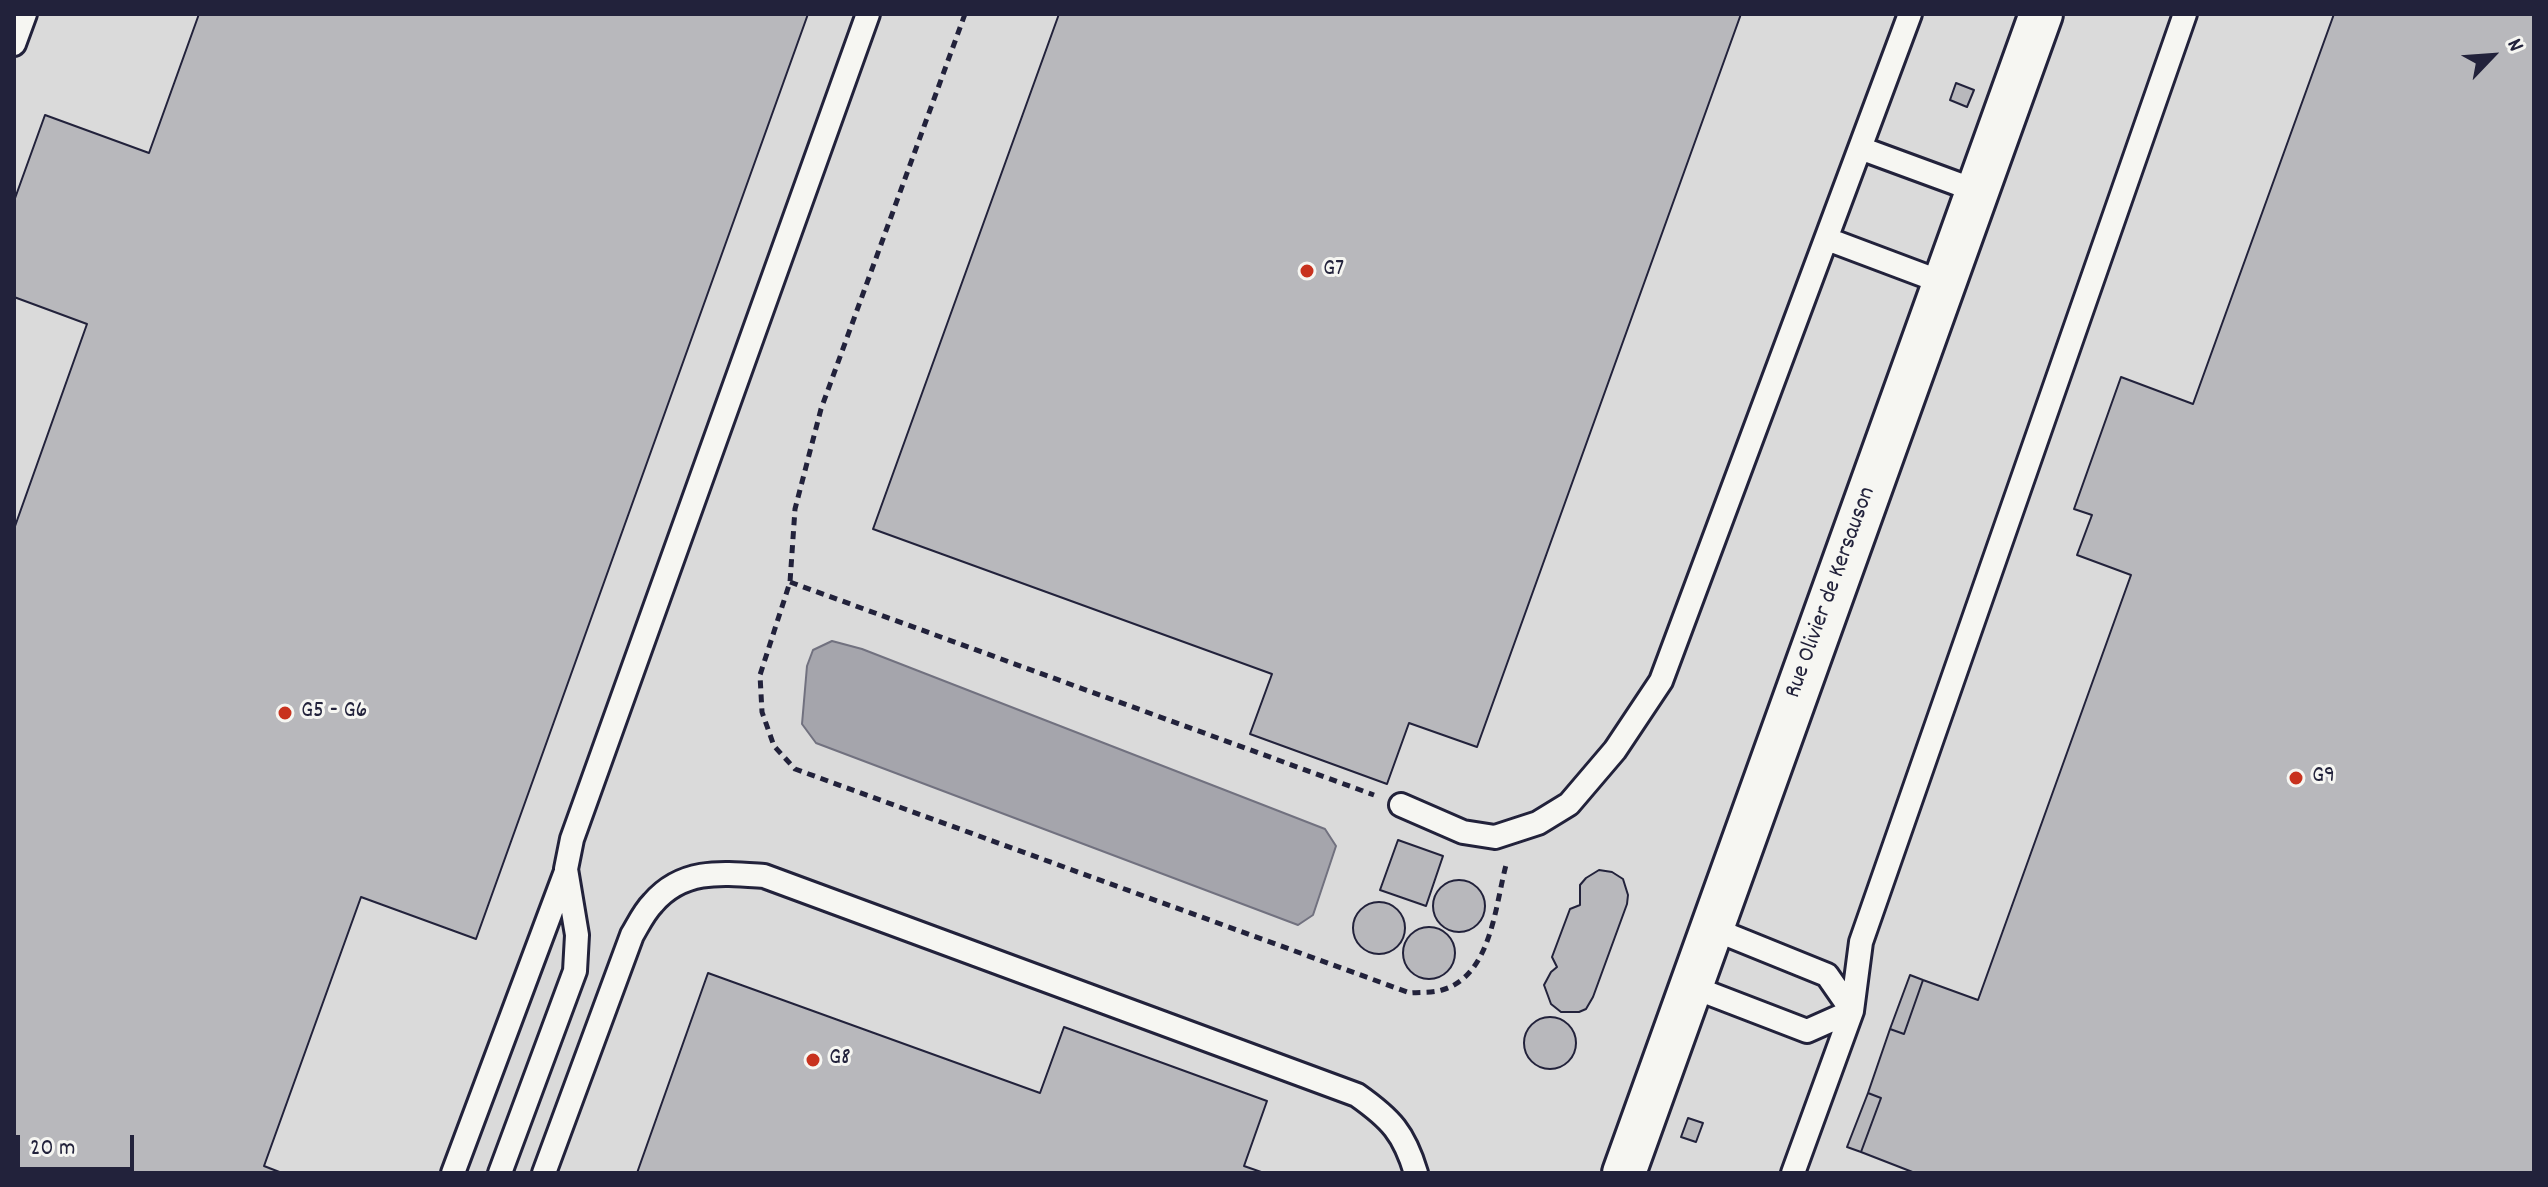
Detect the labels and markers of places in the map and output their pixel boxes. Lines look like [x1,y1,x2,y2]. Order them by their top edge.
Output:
place label: G7 [1323,257,1344,285]
marker: G7 [1298,262,1316,280]
place label: G5 - G6 [301,699,367,727]
marker: G5 - G6 [276,704,294,722]
place label: G9 [2312,764,2335,792]
marker: G9 [2287,769,2305,787]
place label: G8 [829,1046,851,1074]
marker: G8 [804,1051,822,1069]

